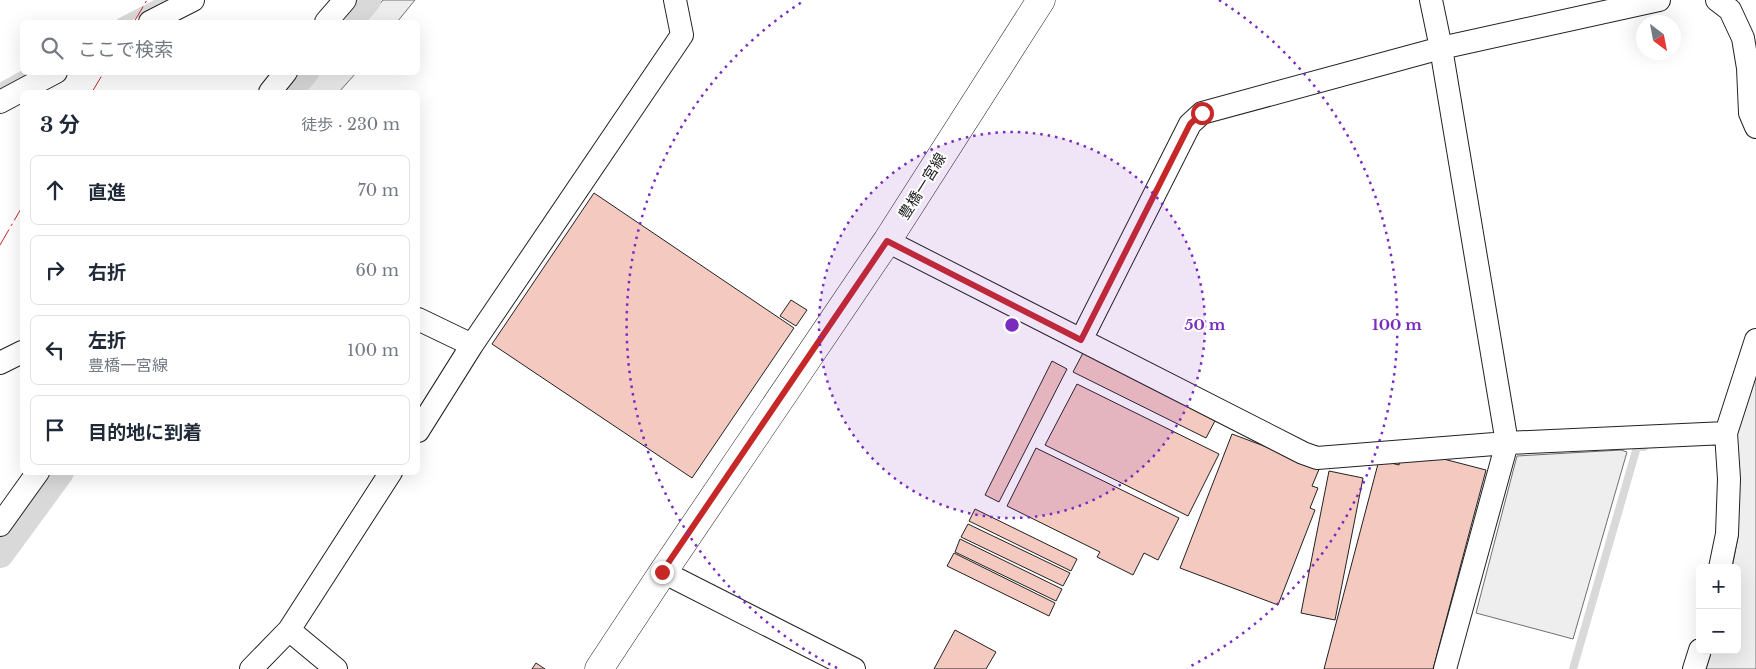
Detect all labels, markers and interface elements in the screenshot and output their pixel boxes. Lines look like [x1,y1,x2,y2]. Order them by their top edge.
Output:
north arrow [1636,15,1681,60]
search box [20,20,420,75]
icon: search [38,34,66,62]
text: ここで検索 [78,38,173,61]
route start [1191,102,1214,125]
text: 3 分 [40,112,80,138]
text: 徒歩 · 230 m [301,114,400,134]
street label: 豊橋一宮線 [894,149,950,223]
icon: ahead [41,176,69,204]
text: 70 m [358,180,399,200]
text: 直進 [88,181,126,204]
icon: right [41,256,69,284]
text: 60 m [356,260,399,280]
text: 右折 [88,261,126,284]
text: 50 m [1185,315,1226,334]
text: 100 m [1372,315,1422,334]
centre of rings [1003,316,1021,334]
text: 左折 [88,329,126,352]
icon: left [41,336,69,364]
text: 100 m [347,340,399,360]
text: 豊橋一宮線 [88,355,168,375]
icon: arrive [41,416,69,444]
text: 目的地に到着 [88,421,202,444]
route end [651,561,674,584]
map controls [1696,564,1741,654]
button: + [1696,564,1741,609]
button: − [1696,609,1741,654]

